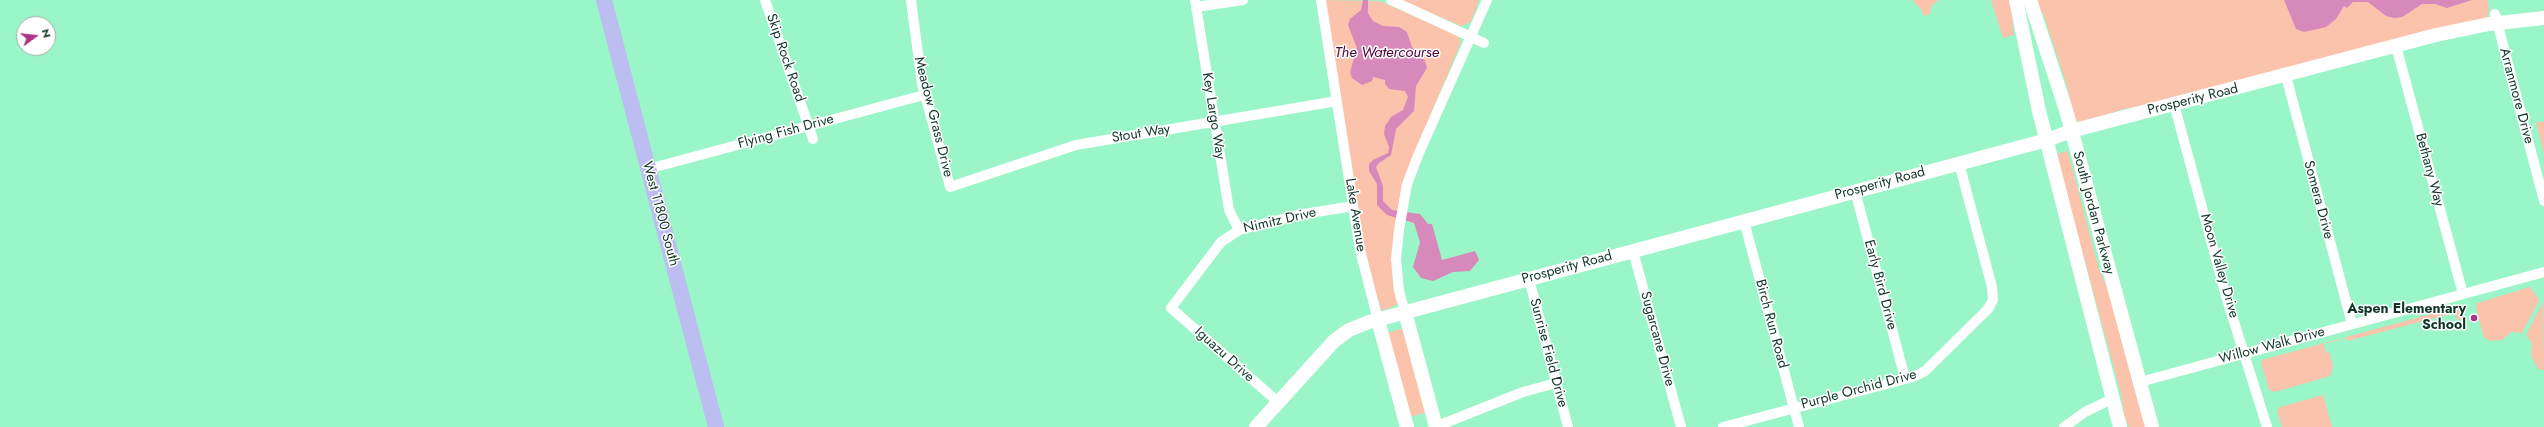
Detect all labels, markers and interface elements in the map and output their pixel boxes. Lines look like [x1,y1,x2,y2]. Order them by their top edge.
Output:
street label: Skip Rock Road [762,12,808,104]
north arrow [16,16,56,56]
text: N [38,27,55,39]
water label: The Watercourse [1335,44,1439,62]
street label: Arranmore Drive [2495,46,2537,146]
street label: Meadow Grass Drive [910,55,956,179]
street label: Key Largo Way [1198,71,1228,161]
street label: Prosperity Road [2146,81,2240,119]
street label: Flying Fish Drive [736,111,836,153]
street label: Stout Way [1111,121,1171,147]
street label: Bethany Way [2411,131,2447,209]
street label: South Jordan Parkway [2068,149,2118,277]
street label: Somera Drive [2299,159,2337,241]
street label: West 11800 South [638,160,682,268]
street label: Prosperity Road [1833,164,1927,204]
street label: Lake Avenue [1341,177,1369,253]
street label: Nimitz Drive [1242,204,1318,238]
street label: Moon Valley Drive [2196,212,2242,320]
street label: Early Bird Drive [1860,238,1900,332]
street label: Prosperity Road [1520,248,1614,288]
street label: Birch Run Road [1751,278,1791,370]
street label: Sugarcane Drive [1636,290,1678,388]
street label: Sunrise Field Drive [1525,297,1571,409]
place label: Aspen Elementary School [2347,302,2466,334]
marker: Aspen Elementary School [2469,313,2479,323]
street label: Iguazu Drive [1191,324,1257,386]
street label: Willow Walk Drive [2217,324,2327,368]
street label: Purple Orchid Drive [1799,367,1919,413]

